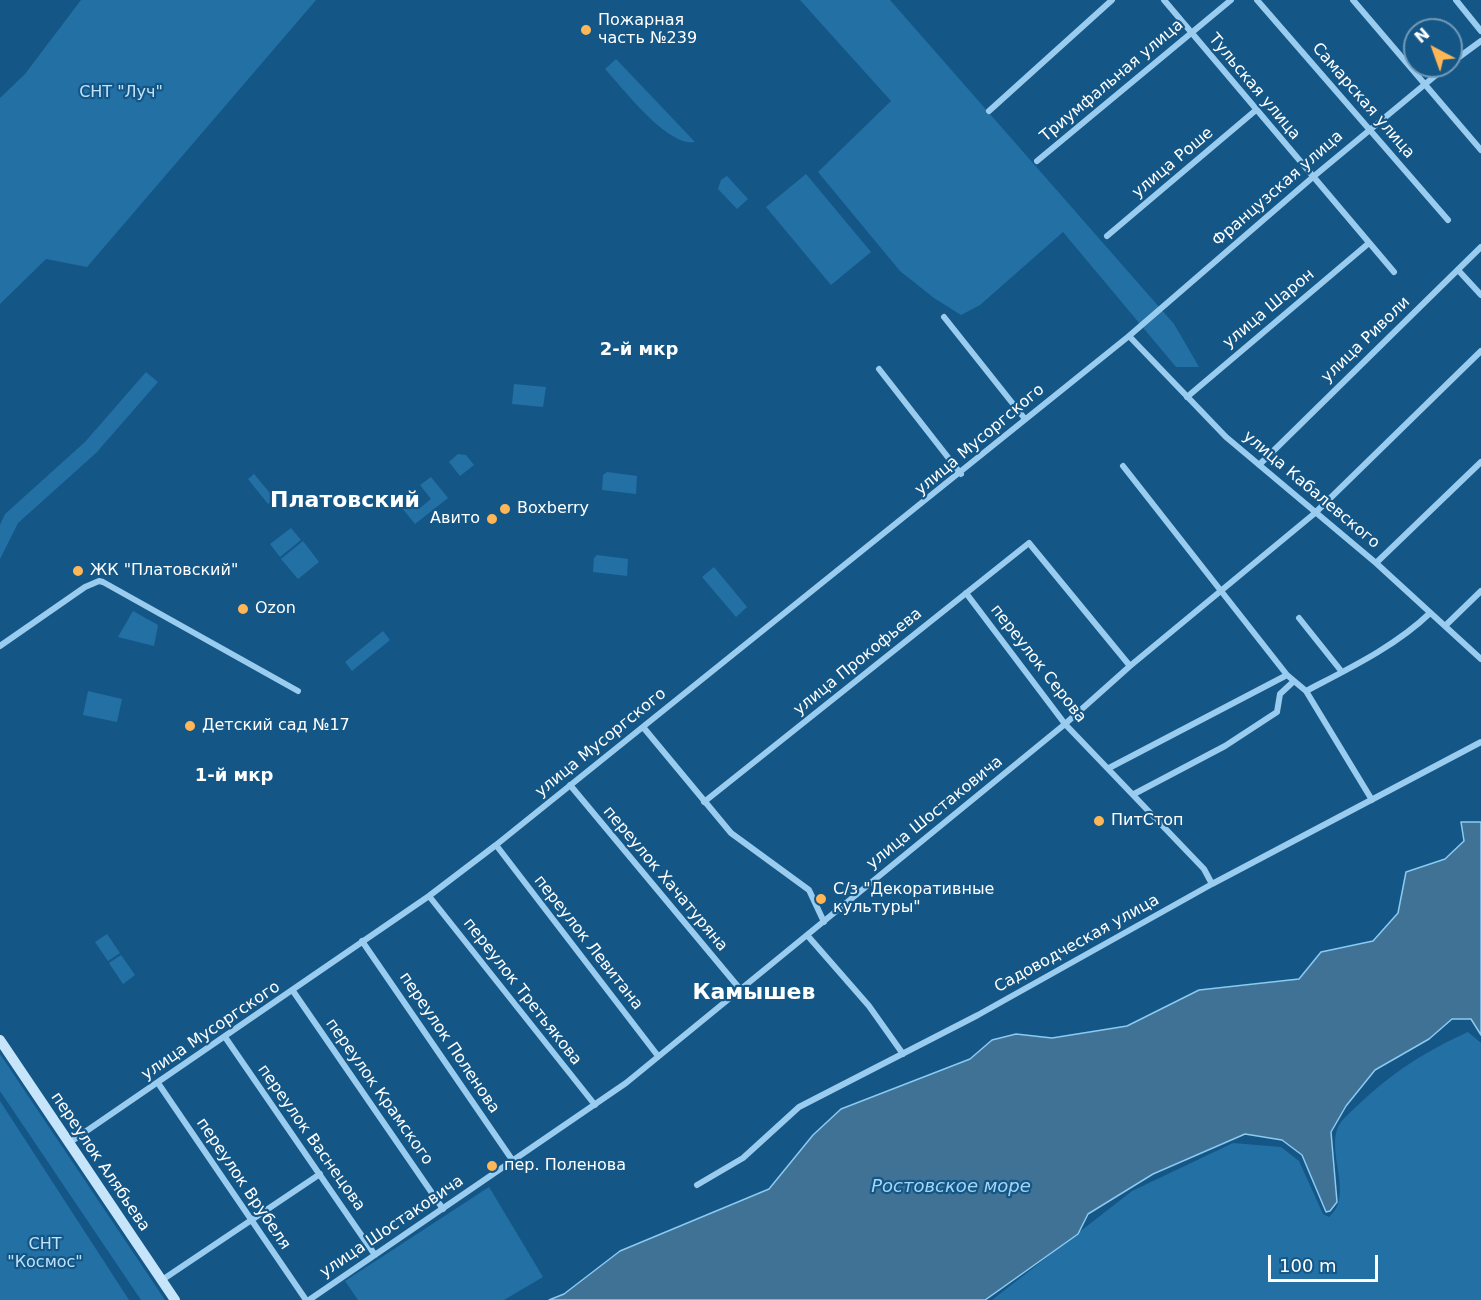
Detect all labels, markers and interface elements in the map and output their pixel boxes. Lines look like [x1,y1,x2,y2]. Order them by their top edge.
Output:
place label: Пожарная часть №239 [598,11,697,49]
street label: Триумфальная улица [1037,16,1187,146]
north arrow [1403,18,1463,78]
marker: Пожарная часть №239 [579,23,593,37]
text: N [1411,24,1433,47]
street label: Тульская улица [1204,30,1304,144]
street label: Самарская улица [1308,39,1418,163]
park label: СНТ "Луч" [79,83,163,103]
street label: улица Роше [1129,124,1217,202]
street label: Французская улица [1209,127,1347,251]
street label: улица Шарон [1219,265,1319,353]
street label: улица Риволи [1318,293,1414,387]
district label: 2-й мкр [600,339,678,361]
street label: улица Мусоргского [911,380,1049,500]
street label: улица Кабалевского [1239,427,1383,553]
district label: Платовский [270,488,420,514]
place label: Boxberry [517,499,589,519]
marker: Boxberry [498,502,512,516]
place label: Авито [430,509,480,529]
marker: Авито [485,512,499,526]
place label: ЖК "Платовский" [90,561,238,581]
marker: ЖК "Платовский" [71,564,85,578]
place label: Ozon [255,599,296,619]
street label: переулок Серова [986,601,1090,727]
marker: Ozon [236,602,250,616]
street label: улица Прокофьева [790,604,926,720]
street label: улица Мусоргского [532,684,670,802]
place label: Детский сад №17 [202,716,350,736]
marker: Детский сад №17 [183,719,197,733]
street label: улица Шостаковича [863,752,1007,874]
district label: 1-й мкр [195,765,273,787]
street label: переулок Хачатуряна [599,803,731,955]
place label: ПитСтоп [1111,811,1183,831]
marker: ПитСтоп [1092,814,1106,828]
street label: переулок Левитана [529,872,647,1014]
place label: С/з "Декоративные культуры" [833,880,994,918]
street label: Садоводческая улица [991,891,1163,997]
marker: С/з "Декоративные культуры" [814,892,828,906]
street label: переулок Третьякова [459,915,585,1069]
street label: переулок Поленова [395,969,503,1117]
street label: улица Мусоргского [138,978,284,1084]
district label: Камышев [693,980,815,1006]
street label: переулок Крамского [321,1015,437,1169]
street label: переулок Васнецова [253,1061,369,1215]
street label: переулок Алябьева [46,1089,154,1235]
street label: переулок Врубеля [192,1115,294,1253]
place label: пер. Поленова [504,1156,626,1176]
marker: пер. Поленова [485,1159,499,1173]
street label: улица Шостаковича [316,1172,468,1282]
water label: Ростовское море [871,1176,1031,1198]
park label: СНТ "Космос" [7,1235,83,1273]
scale bar [1271,1243,1380,1281]
text: 100 m [1279,1255,1337,1276]

